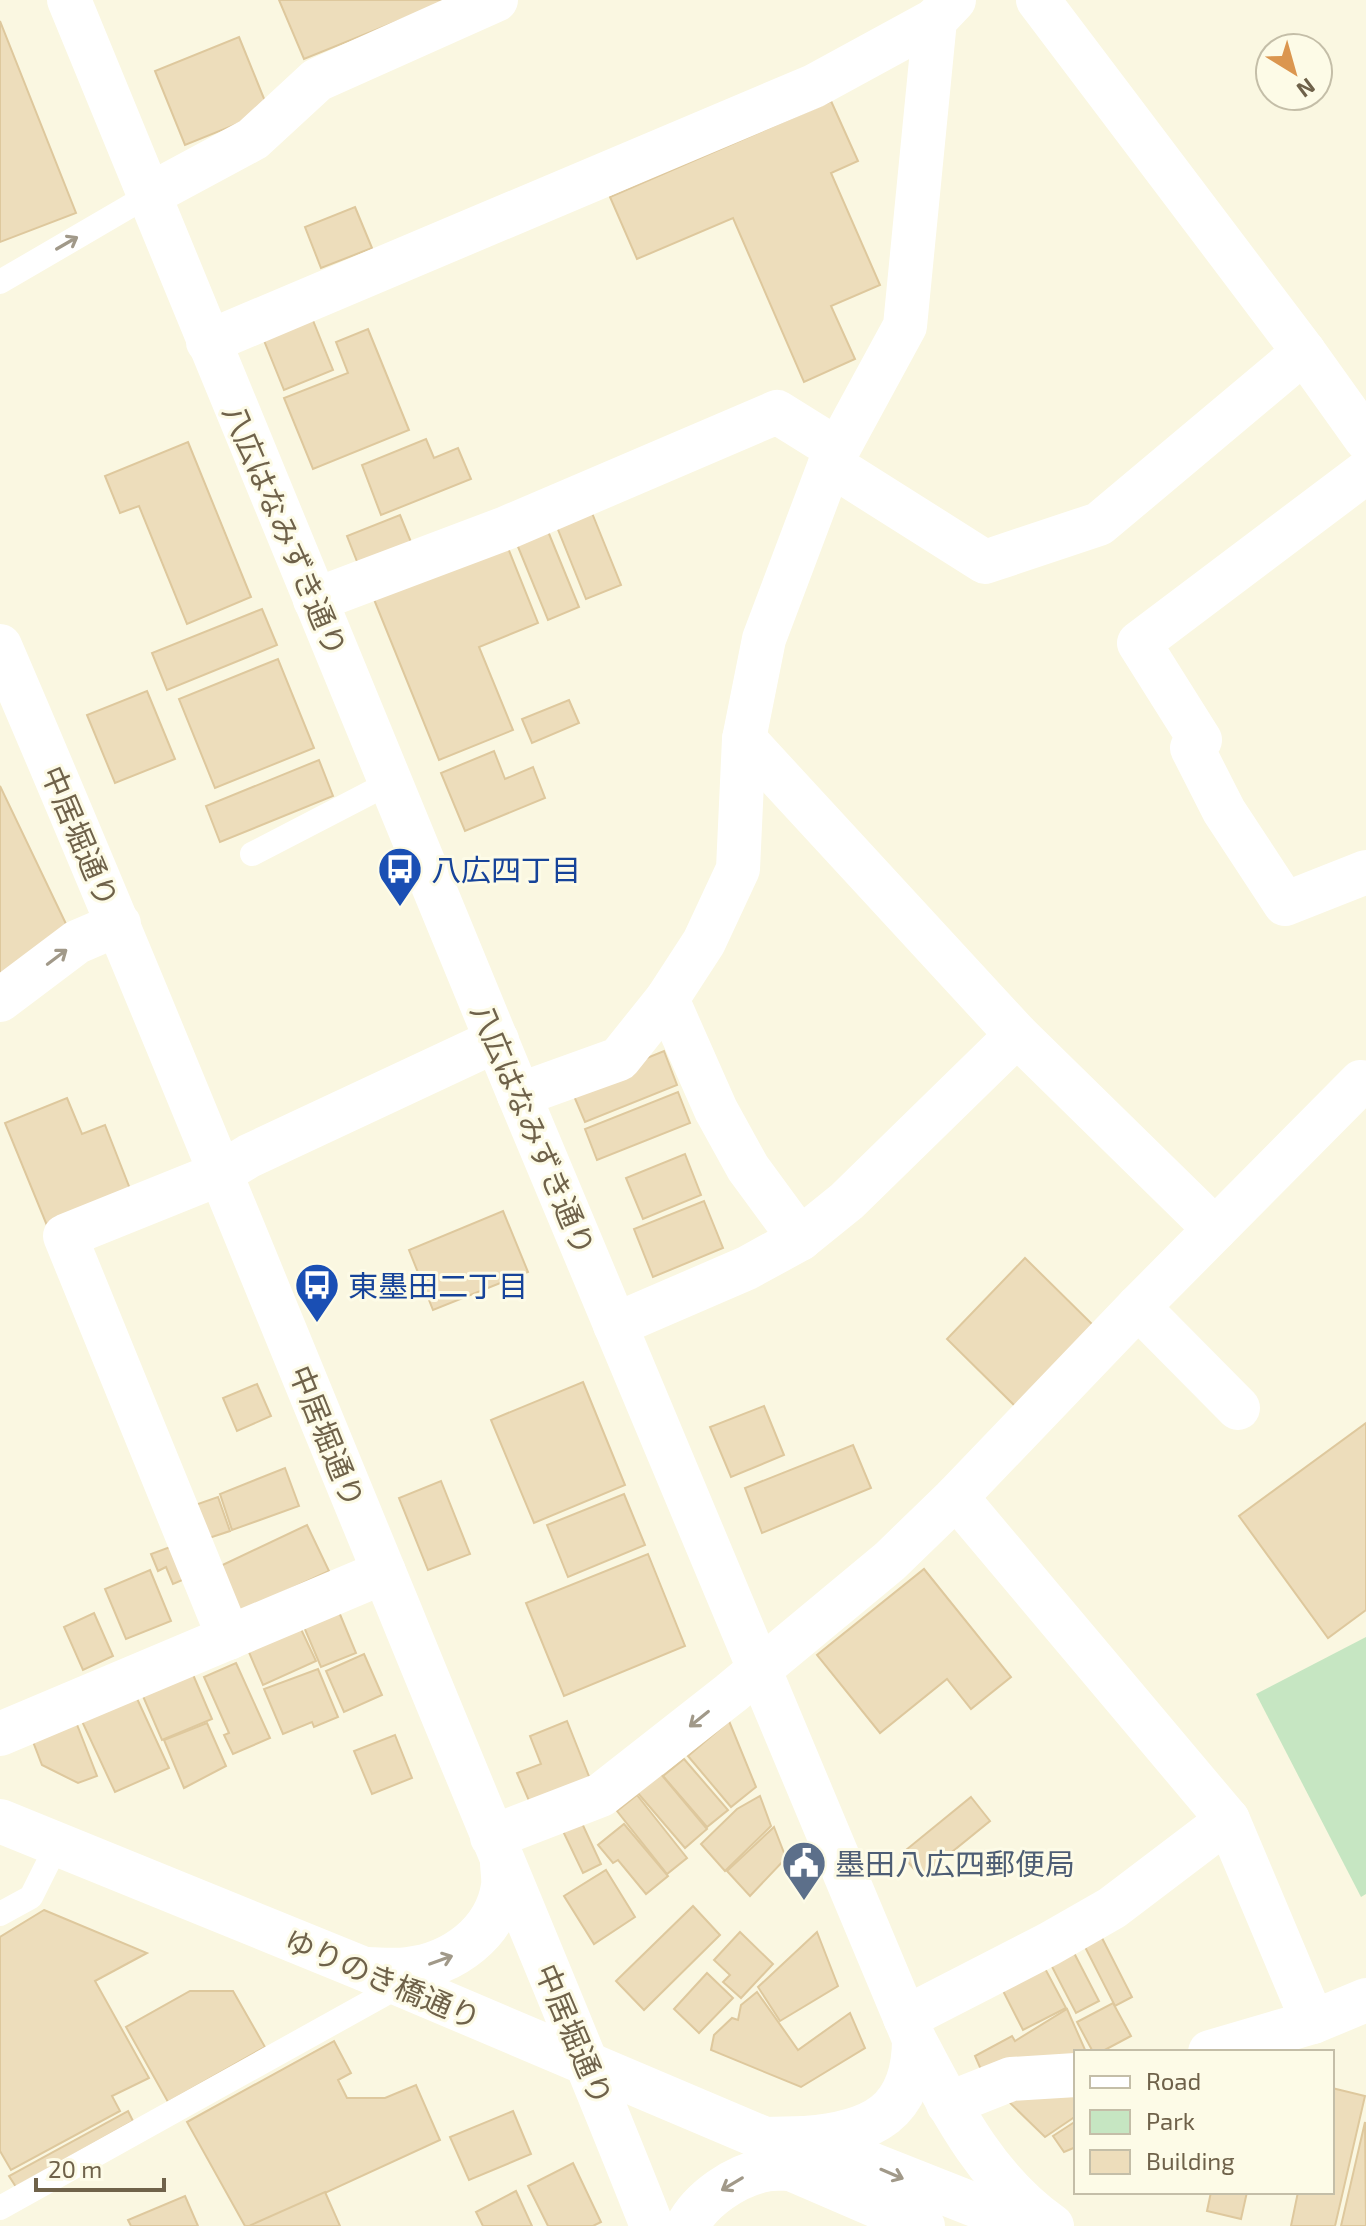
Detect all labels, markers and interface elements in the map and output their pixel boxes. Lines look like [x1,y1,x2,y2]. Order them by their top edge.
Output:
north arrow [1254,32,1334,112]
text: N [1292,74,1321,104]
one-way arrow [55,234,78,250]
street label: 八広はなみずき通り [217,399,355,661]
street label: 中居堀通り [35,760,127,912]
bus stop icon: 八広四丁目 [376,845,424,908]
place label: 八広四丁目 [431,851,581,887]
one-way arrow [46,949,67,966]
street label: 八広はなみずき通り [465,998,603,1260]
bus stop icon: 東墨田二丁目 [293,1261,341,1324]
place label: 東墨田二丁目 [348,1267,528,1303]
street label: 中居堀通り [283,1360,373,1512]
one-way arrow [689,1710,710,1728]
public building icon: 墨田八広四郵便局 [780,1839,828,1902]
place label: 墨田八広四郵便局 [835,1845,1075,1881]
street label: ゆりのき橋通り [280,1921,486,2035]
one-way arrow [428,1952,453,1967]
street label: 中居堀通り [529,1958,621,2110]
legend [1074,2050,1334,2194]
text: Road [1146,2066,1201,2095]
text: Park [1146,2106,1195,2135]
scale bar [36,2142,164,2192]
text: Building [1146,2146,1235,2175]
text: 20 m [48,2154,102,2183]
one-way arrow [879,2167,904,2182]
one-way arrow [721,2176,744,2192]

